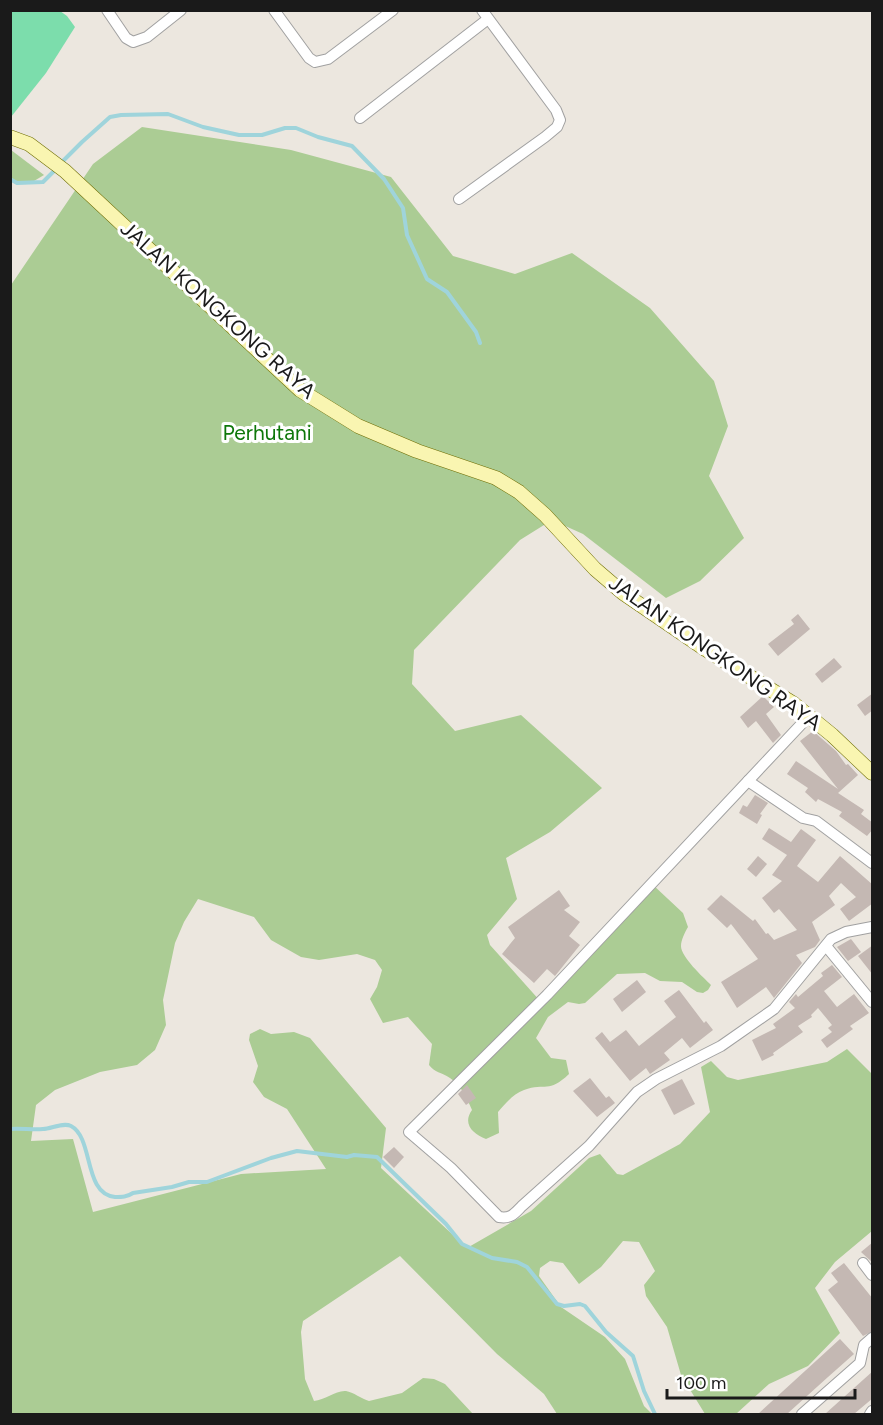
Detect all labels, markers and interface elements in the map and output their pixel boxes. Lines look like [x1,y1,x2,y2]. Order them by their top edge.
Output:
street label: JALAN KONGKONG RAYA [116,216,321,404]
park label: Perhutani [222,420,312,445]
street label: JALAN KONGKONG RAYA [604,570,826,736]
scale bar [667,1362,854,1400]
text: 100 m [676,1372,726,1394]

